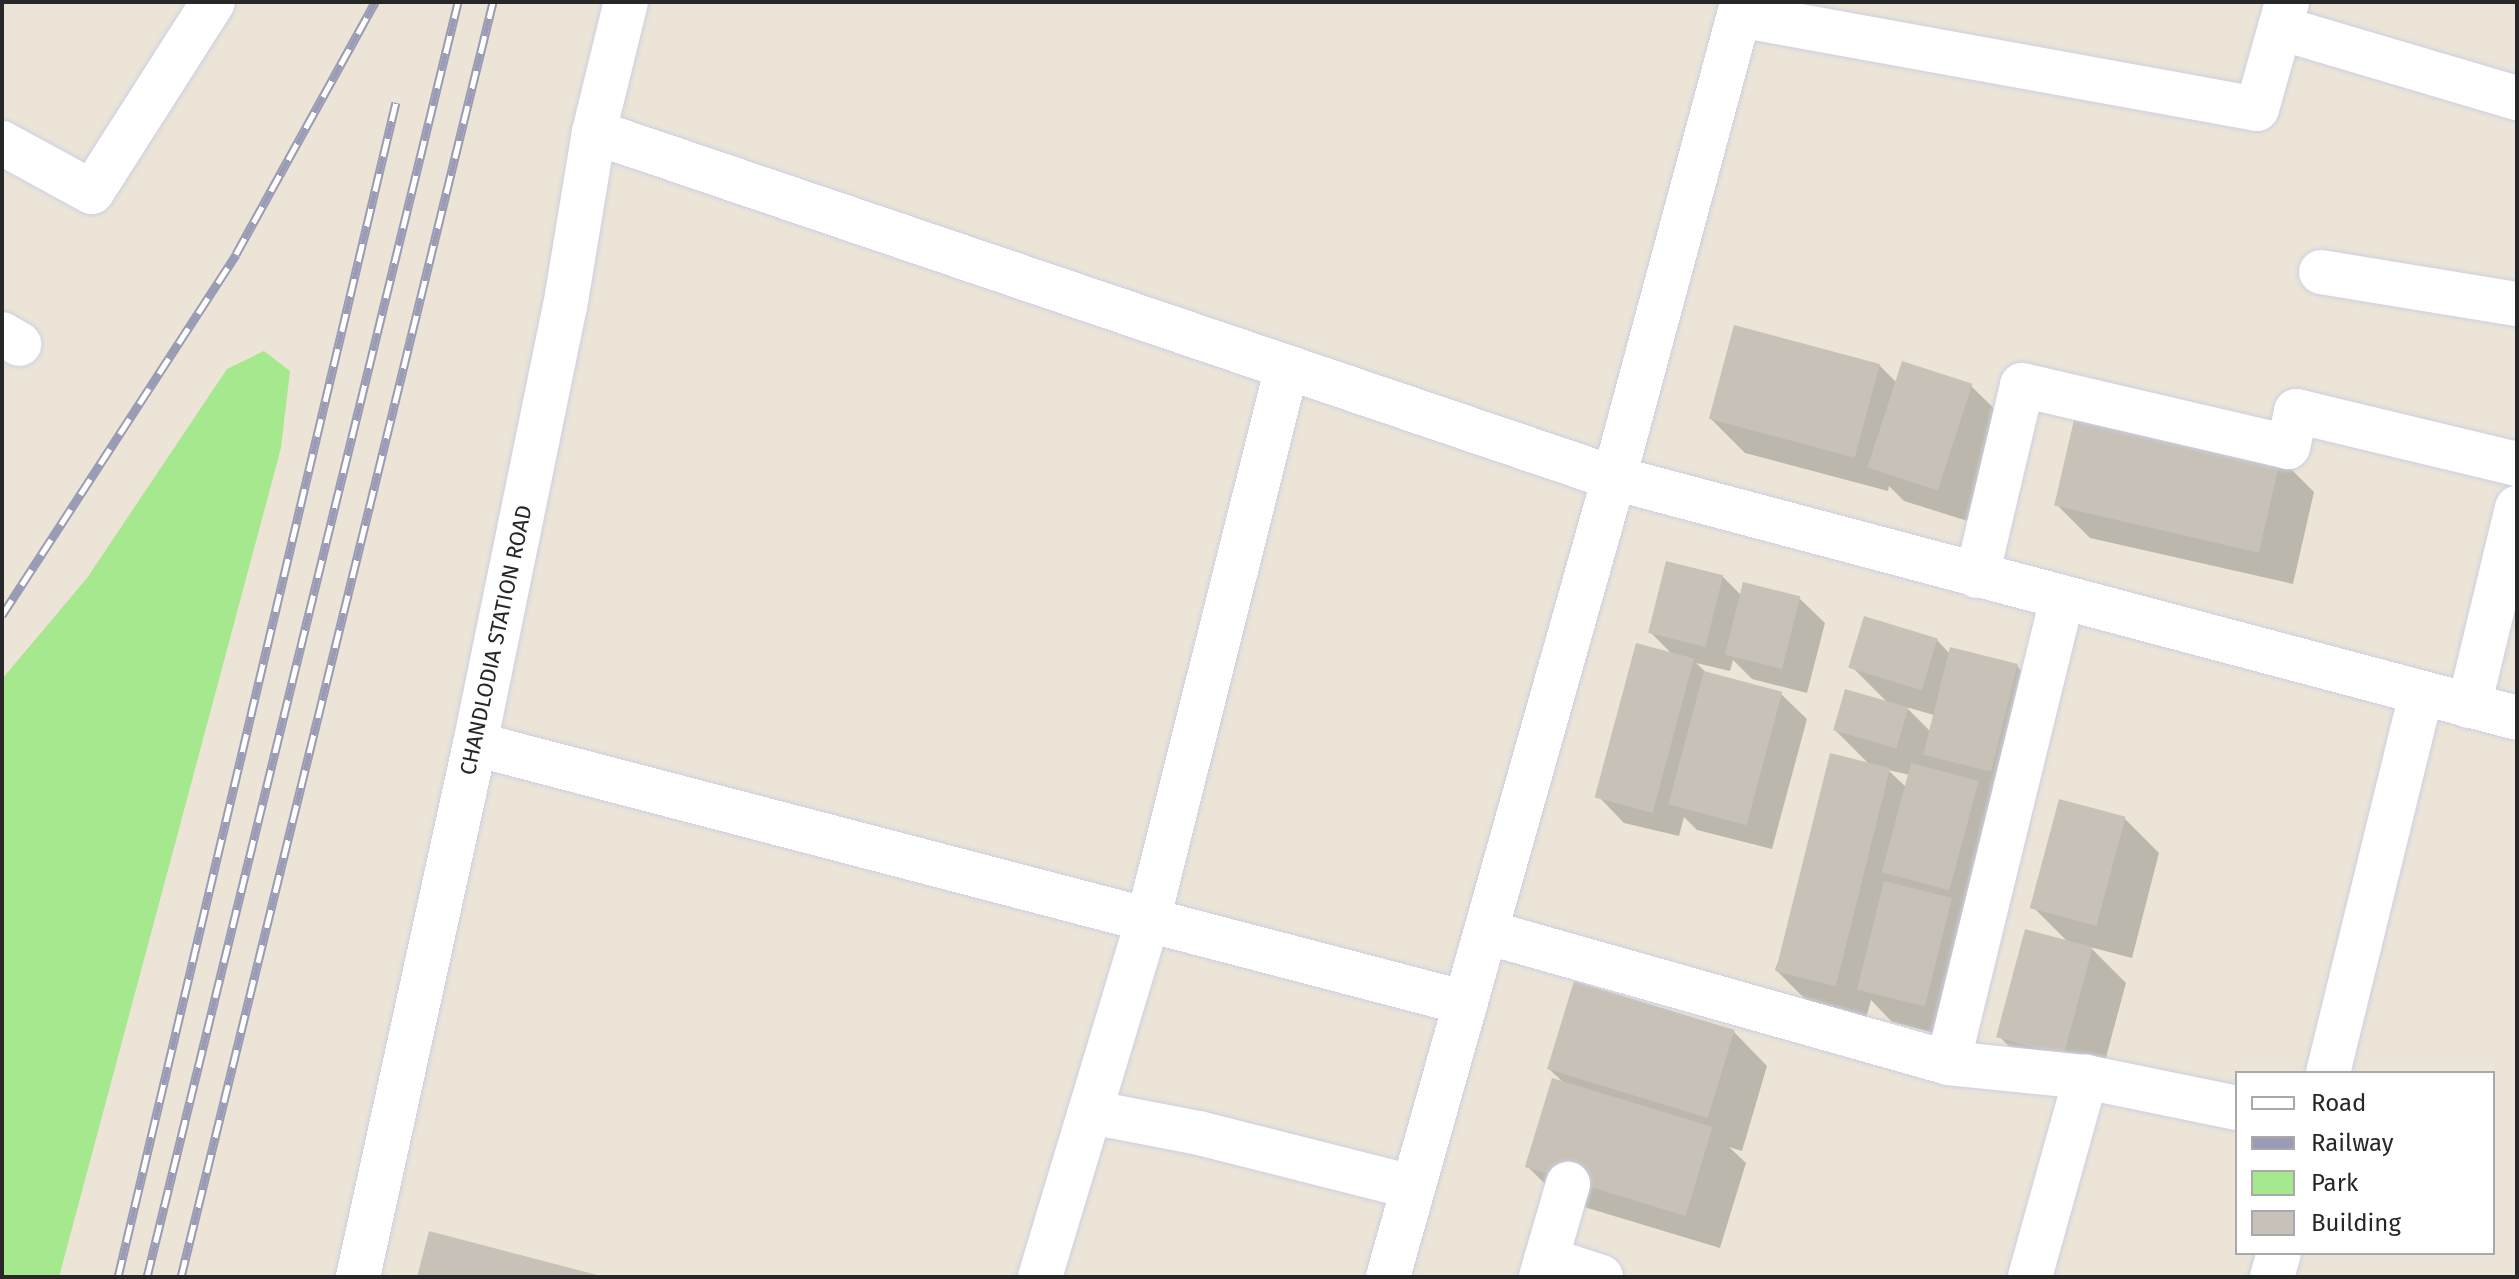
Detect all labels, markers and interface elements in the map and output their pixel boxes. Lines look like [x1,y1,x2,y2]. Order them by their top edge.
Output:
street label: CHANDLODIA STATION ROAD [454,503,538,777]
legend [2235,1071,2495,1255]
text: Road [2311,1089,2366,1117]
text: Railway [2311,1129,2394,1157]
text: Park [2311,1169,2358,1197]
text: Building [2311,1209,2401,1237]

